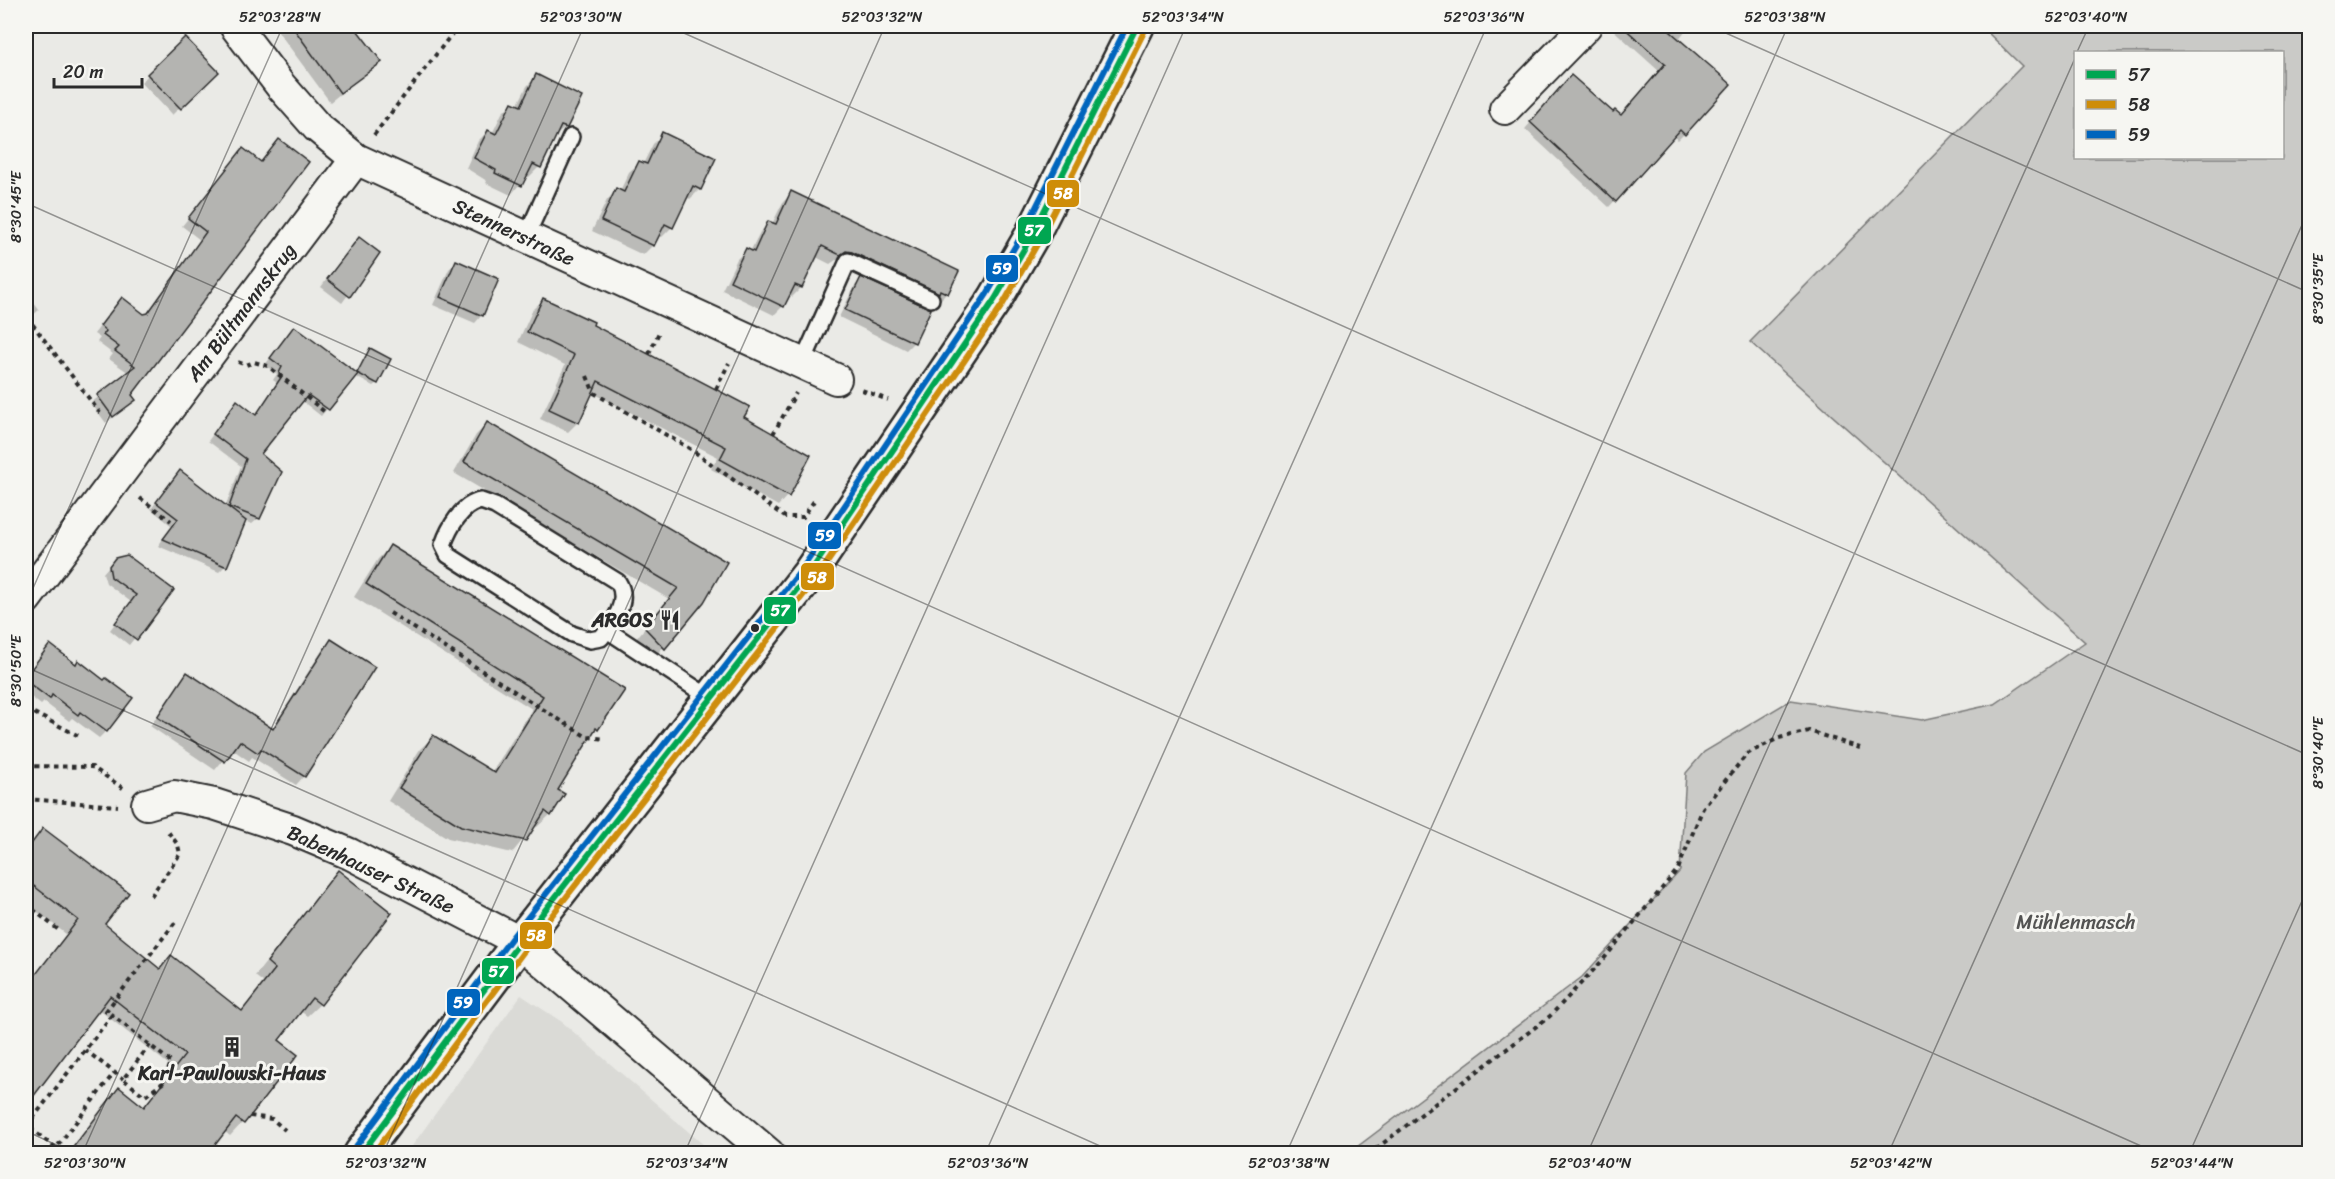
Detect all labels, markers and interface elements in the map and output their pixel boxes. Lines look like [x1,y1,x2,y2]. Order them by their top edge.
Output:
text: 52°03'28"N [239,4,322,30]
text: 52°03'30"N [540,4,623,30]
text: 52°03'32"N [841,4,923,30]
text: 52°03'34"N [1142,4,1224,30]
text: 52°03'36"N [1444,4,1525,30]
text: 52°03'38"N [1744,4,1826,30]
text: 52°03'40"N [2044,4,2128,30]
scale bar [54,51,142,89]
legend [2074,51,2284,159]
text: 20 m [63,56,103,88]
text: 57 [2128,59,2151,91]
text: 58 [2128,89,2150,121]
text: 59 [2128,119,2150,151]
text: 8°30'45"E [3,169,29,243]
line badge: 58 [1046,179,1080,208]
text: 58 [1053,179,1073,208]
street label: Stennerstraße [447,189,581,276]
line badge: 57 [1017,216,1052,245]
text: 57 [1025,216,1045,245]
street label: Am Bültmannskrug [177,235,306,390]
text: 8°30'35"E [2305,252,2331,324]
line badge: 59 [985,254,1019,283]
text: 59 [992,254,1012,283]
line badge: 59 [807,521,842,550]
text: 59 [815,521,835,550]
line badge: 58 [800,562,835,591]
text: 58 [807,563,827,592]
line badge: 57 [763,596,797,625]
text: 57 [771,596,791,625]
place label: ARGOS [591,603,653,638]
restaurant icon: ARGOS [658,608,682,632]
unlabelled marker [749,622,761,634]
text: 8°30'50"E [3,633,29,707]
text: 8°30'40"E [2305,715,2331,789]
street label: Babenhauser Straße [281,815,461,924]
park label: Mühlenmasch [2016,905,2136,940]
line badge: 58 [519,921,553,950]
text: 58 [526,921,546,950]
line badge: 57 [481,957,515,985]
text: 57 [489,957,509,986]
line badge: 59 [446,988,481,1017]
text: 59 [453,988,473,1017]
building icon: Karl-Pawlowski-Haus [220,1035,244,1059]
place label: Karl-Pawlowski-Haus [137,1056,327,1091]
text: 52°03'30"N [44,1150,127,1176]
text: 52°03'32"N [345,1150,427,1176]
text: 52°03'34"N [646,1150,728,1176]
text: 52°03'36"N [948,1150,1029,1176]
text: 52°03'38"N [1248,1150,1330,1176]
text: 52°03'40"N [1548,1150,1632,1176]
text: 52°03'42"N [1850,1150,1933,1176]
text: 52°03'44"N [2151,1150,2234,1176]

